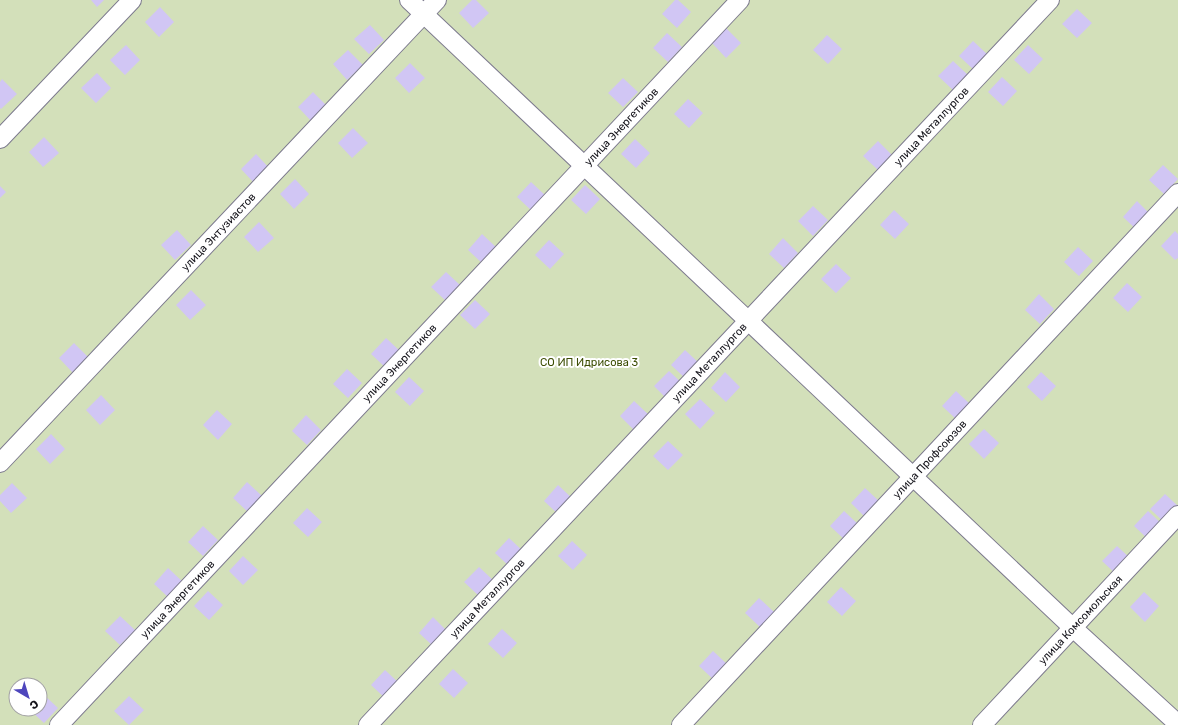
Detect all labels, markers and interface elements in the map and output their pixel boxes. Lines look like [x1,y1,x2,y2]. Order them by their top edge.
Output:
street label: улица Металлургов [891,84,971,168]
street label: улица Энергетиков [581,85,661,168]
street label: улица Энтузиастов [178,190,258,273]
street label: улица Металлургов [669,320,749,404]
street label: улица Энергетиков [360,321,439,404]
park label: СО ИП Идрисова 3 [540,356,638,369]
street label: улица Профсоюзов [890,417,969,501]
street label: улица Металлургов [447,556,527,640]
street label: улица Энергетиков [138,557,217,641]
street label: улица Комсомольская [1036,573,1125,667]
north arrow [8,677,48,717]
text: С [27,697,41,712]

